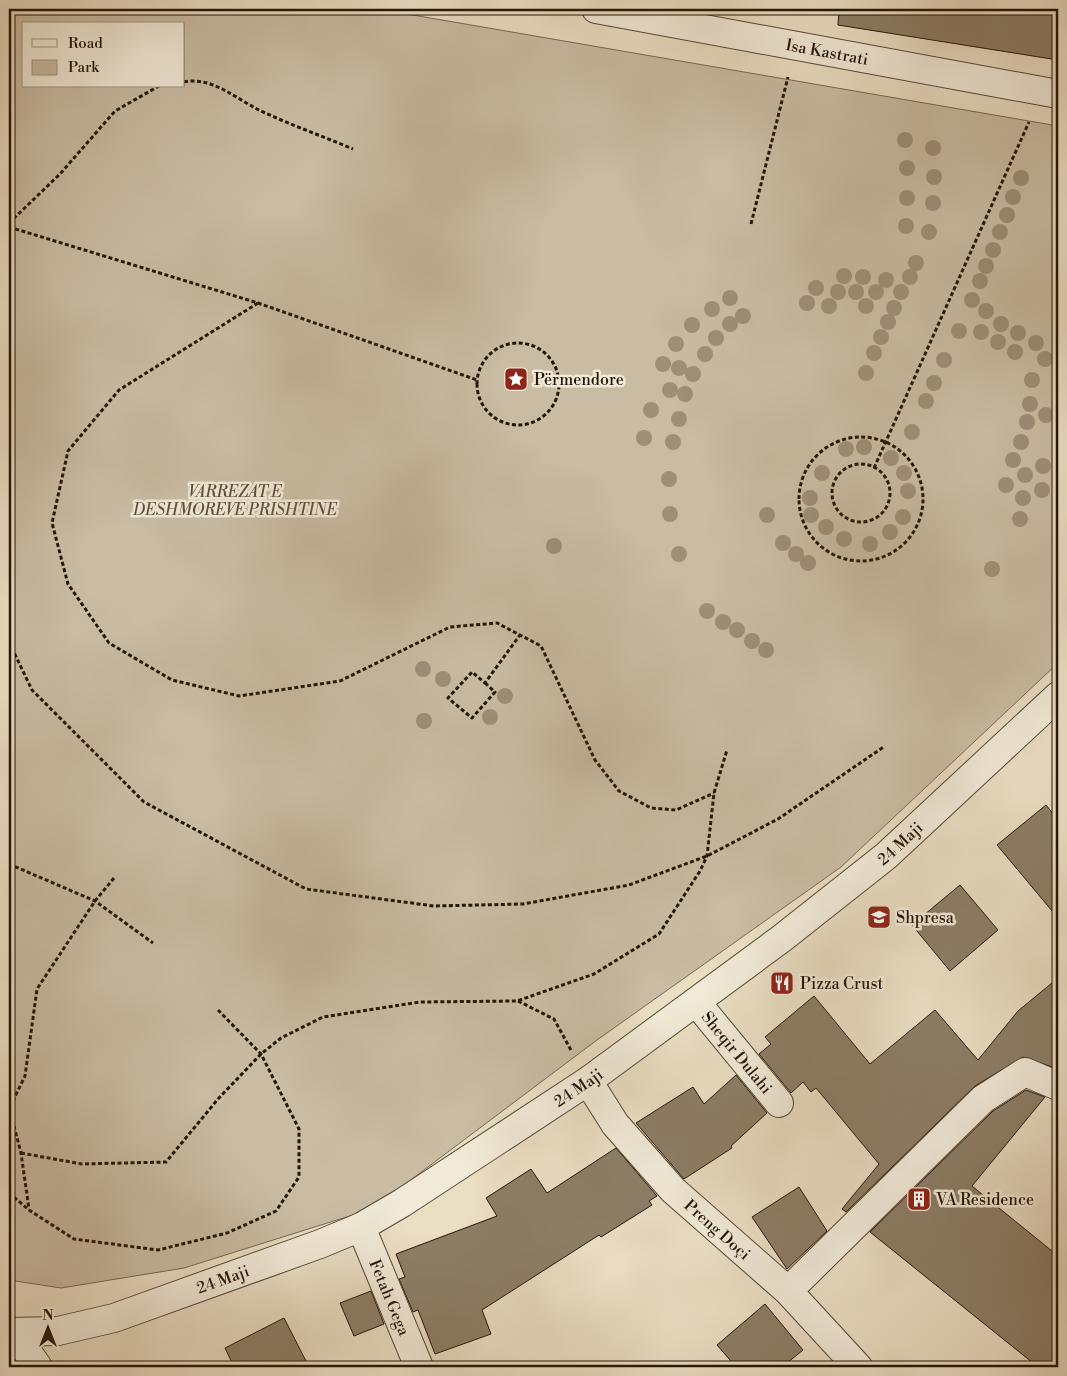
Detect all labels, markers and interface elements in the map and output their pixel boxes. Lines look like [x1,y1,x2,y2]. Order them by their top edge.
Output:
legend [22,22,185,88]
text: Road [68,34,103,53]
street label: Isa Kastrati [784,35,870,70]
text: Park [68,58,100,77]
place icon: Përmendore [503,366,529,392]
place label: Përmendore [534,370,624,390]
park label: VARREZAT E DESHMOREVE PRISHTINE [132,482,337,520]
street label: 24 Maji [874,818,927,870]
school or university icon: Shpresa [866,904,892,930]
place label: Shpresa [896,908,955,928]
restaurant icon: Pizza Crust [769,970,795,996]
place label: Pizza Crust [800,974,884,994]
street label: Sheqir Dulahi [697,1008,776,1098]
street label: 24 Maji [550,1064,607,1112]
building icon: VA Residence [906,1186,932,1212]
place label: VA Residence [935,1190,1034,1210]
street label: Preng Doçi [680,1195,754,1264]
street label: Fetah Gega [364,1256,414,1340]
street label: 24 Maji [194,1261,252,1299]
north arrow [22,1304,72,1354]
text: N [42,1307,54,1325]

